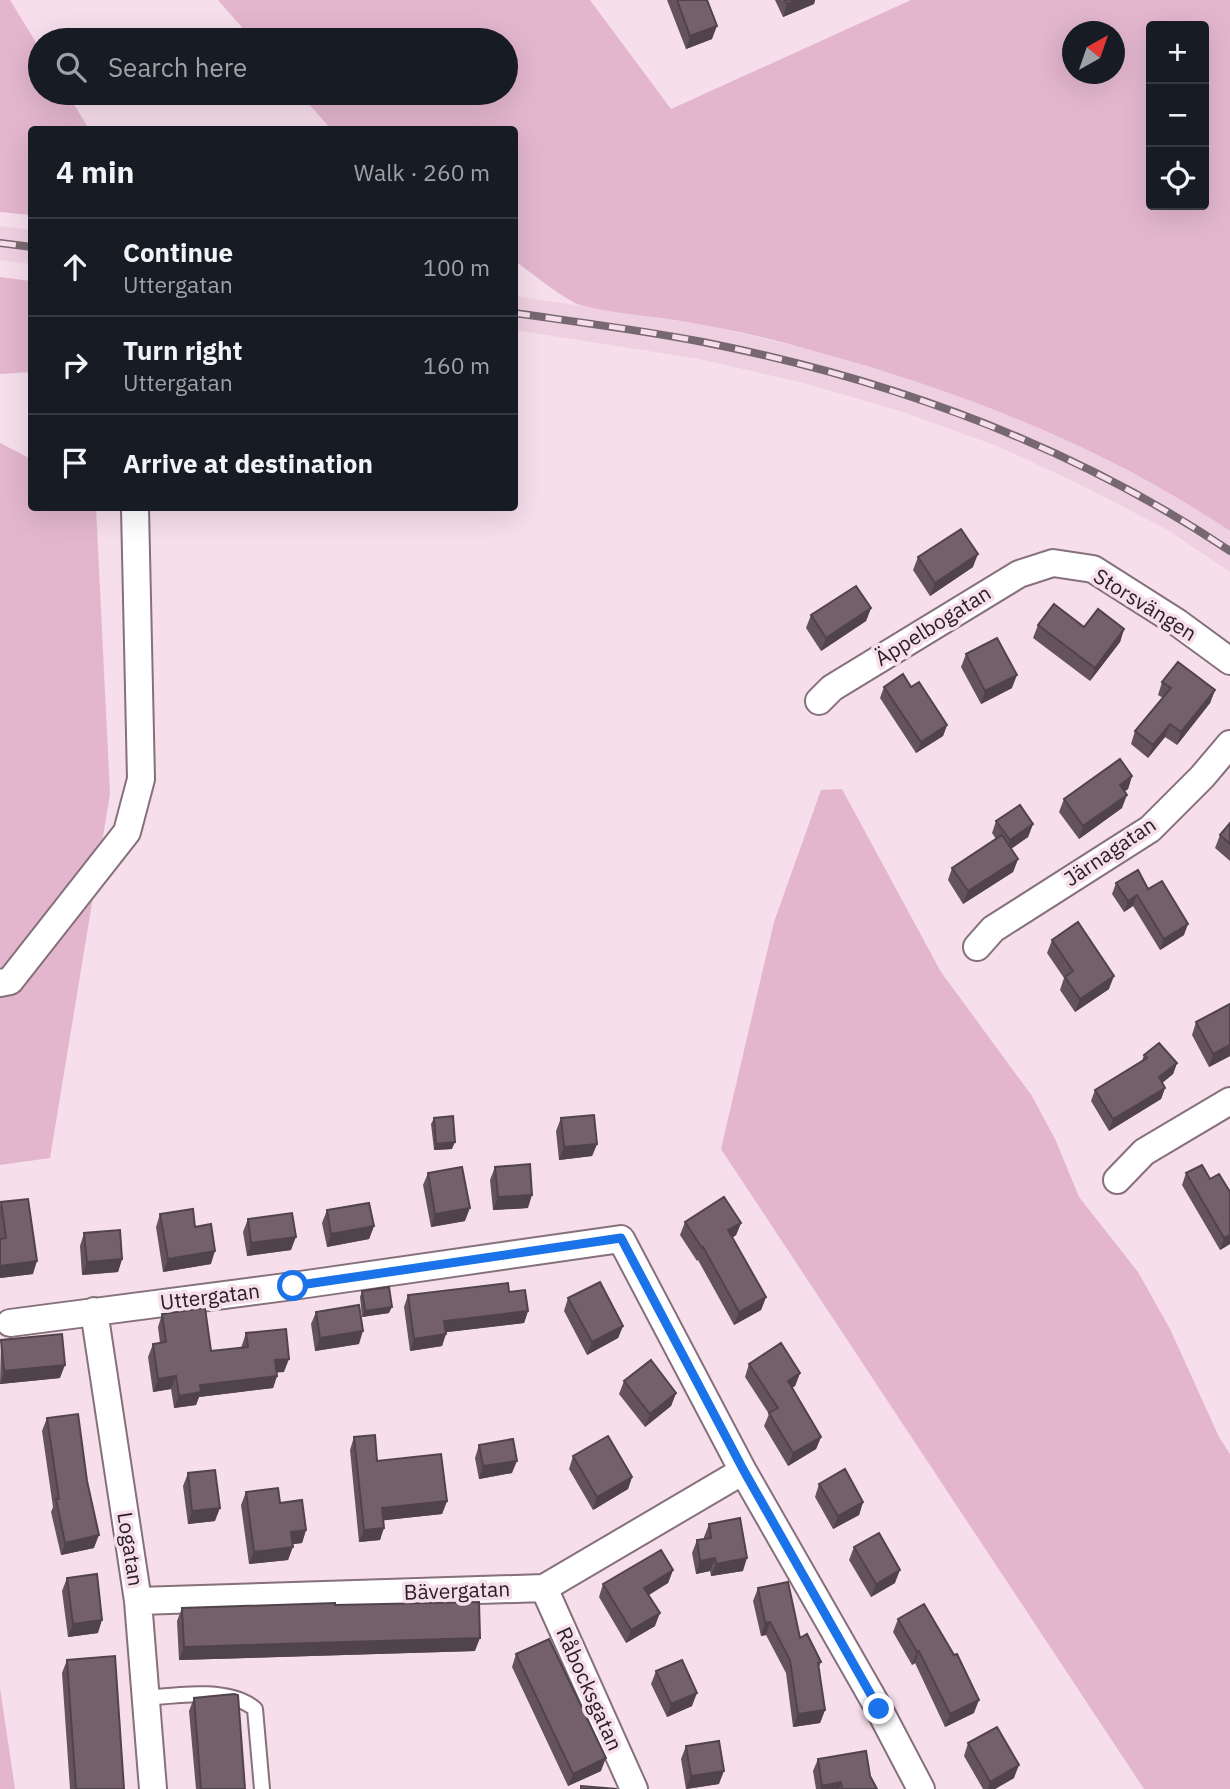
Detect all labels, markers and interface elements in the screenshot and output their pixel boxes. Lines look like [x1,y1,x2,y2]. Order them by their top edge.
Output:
north arrow [1062,21,1125,84]
map controls [1146,21,1209,210]
button: + [1146,21,1209,84]
search box [28,28,518,105]
icon: search [52,48,90,86]
text: Search here [108,50,247,84]
button: − [1146,84,1209,147]
button: locate [1146,147,1209,210]
text: 4 min [56,152,134,191]
text: Walk · 260 m [354,157,490,187]
text: Continue [123,235,233,269]
icon: ahead [56,248,94,286]
text: 100 m [423,252,490,282]
text: Uttergatan [123,269,233,299]
text: Turn right [123,333,242,367]
icon: right [56,346,94,384]
text: 160 m [423,350,490,380]
text: Uttergatan [123,367,233,397]
icon: arrive [56,444,94,482]
text: Arrive at destination [123,446,373,480]
street label: Storsvängen [1089,561,1202,647]
street label: Äppelbogatan [869,578,996,672]
street label: Järnagatan [1058,810,1161,892]
route start [277,1270,308,1301]
street label: Uttergatan [158,1276,261,1316]
street label: Logatan [111,1510,151,1588]
street label: Bävergatan [403,1574,511,1606]
street label: Råbocksgatan [550,1622,630,1755]
route end [863,1693,894,1724]

